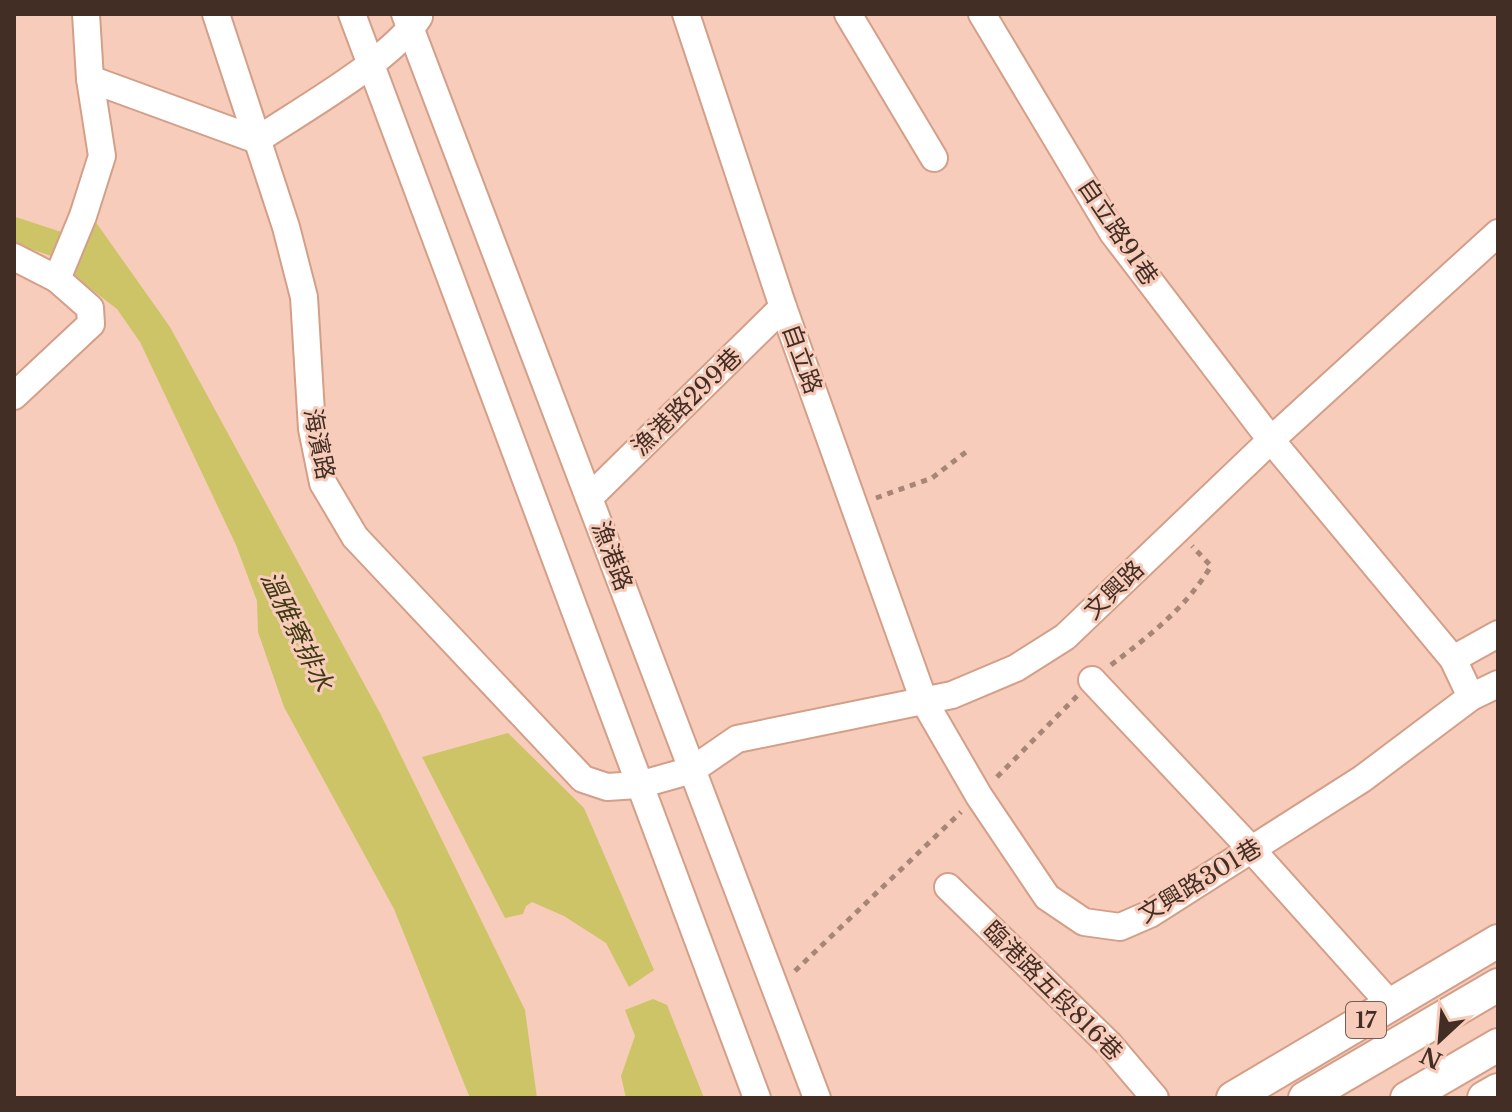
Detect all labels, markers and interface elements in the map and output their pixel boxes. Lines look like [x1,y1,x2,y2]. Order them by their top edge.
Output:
street label: 自立路91巷 [1072,173,1165,290]
street label: 自立路 [777,320,828,398]
street label: 漁港路299巷 [626,342,748,461]
street label: 海濱路 [298,406,341,482]
street label: 漁港路 [586,517,639,595]
street label: 文興路 [1078,554,1150,625]
water label: 溫雅寮排水 [254,566,340,697]
street label: 文興路301巷 [1133,832,1267,929]
street label: 臨港路五段816巷 [978,915,1129,1066]
north arrow [1400,1000,1480,1080]
road number: 17 [1346,1002,1386,1038]
text: N [1416,1041,1447,1074]

